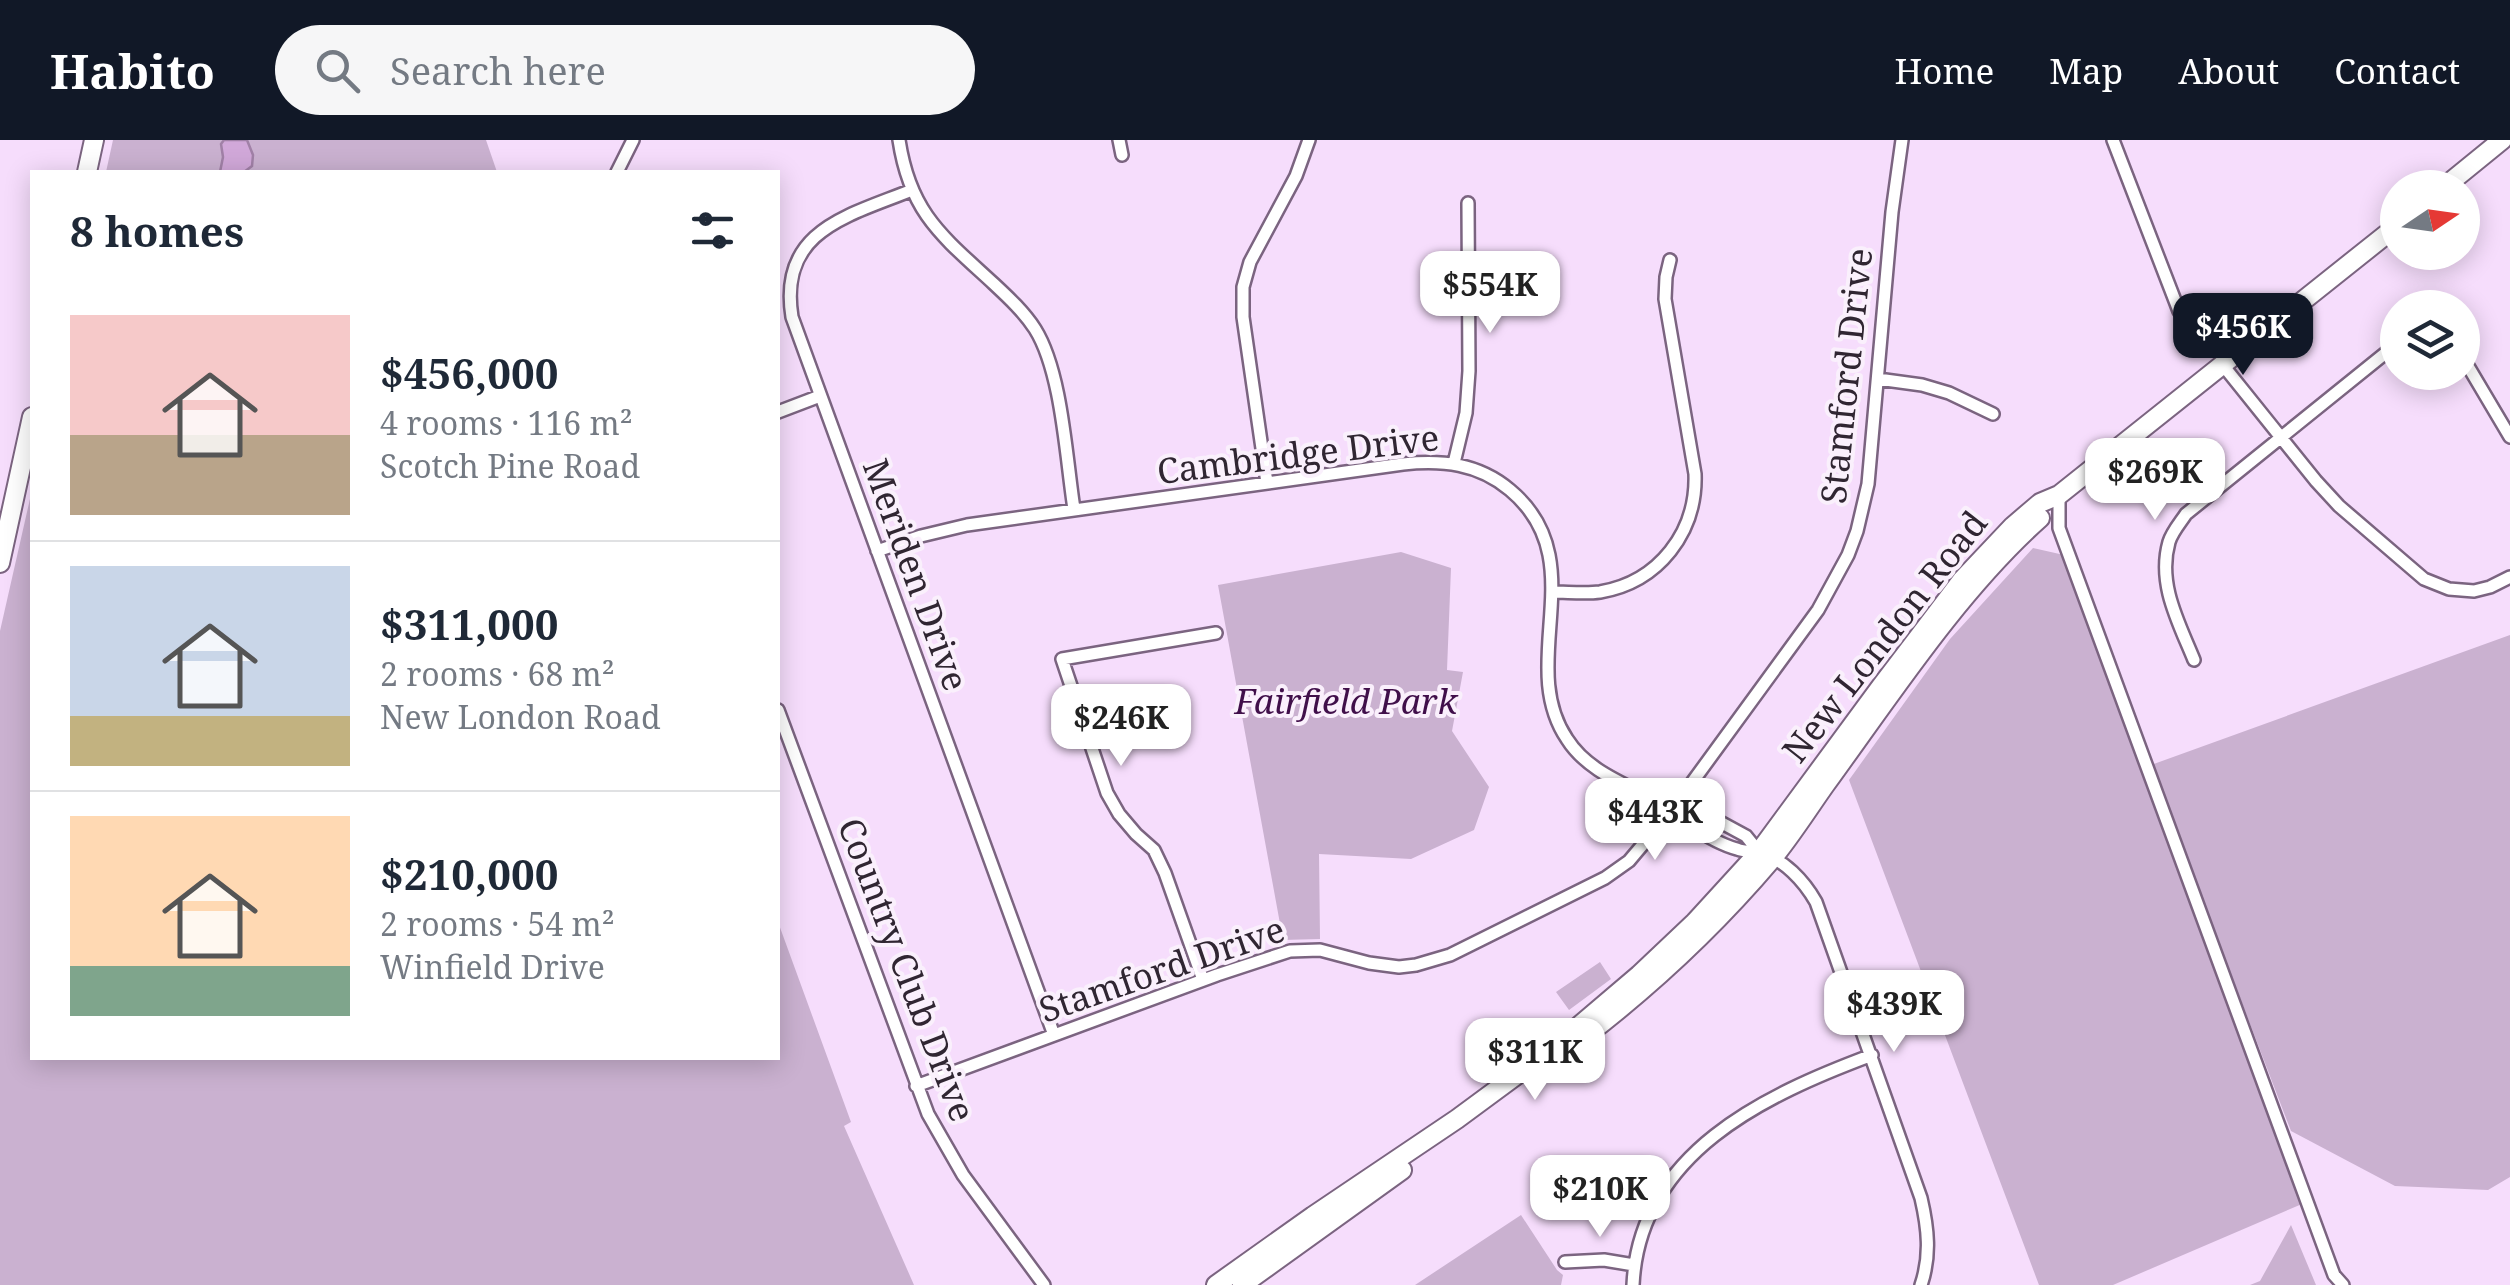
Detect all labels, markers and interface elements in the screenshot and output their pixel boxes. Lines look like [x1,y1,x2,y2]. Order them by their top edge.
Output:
search box [275,25,975,115]
text: Habito [50,38,215,103]
icon: search [310,43,365,98]
text: Search here [390,44,606,96]
text: Home [1894,47,1994,94]
text: Map [2049,47,2123,94]
text: About [2178,47,2279,94]
text: Contact [2334,47,2460,94]
north arrow [2380,170,2480,270]
map controls [2380,170,2480,390]
text: 8 homes [70,202,244,259]
icon: filters [685,203,740,258]
street label: Stamford Drive [1809,246,1882,506]
pin: $554K [1420,251,1560,336]
text: $554K [1442,262,1538,305]
button: layers [2380,290,2480,390]
pin: $456K [2173,293,2313,378]
text: $456K [2195,304,2291,347]
text: $456,000 [380,344,558,401]
icon: home [150,355,270,475]
text: 4 rooms · 116 m² [380,401,633,444]
street label: Cambridge Drive [1154,413,1441,494]
pin: $269K [2085,438,2225,523]
text: Scotch Pine Road [380,444,640,487]
text: $269K [2107,449,2203,492]
street label: Meriden Drive [853,452,980,697]
street label: New London Road [1771,501,1997,772]
text: $311,000 [380,595,558,652]
icon: home [150,606,270,726]
text: 2 rooms · 68 m² [380,652,615,695]
park label: Fairfield Park [1234,677,1459,724]
pin: $246K [1051,684,1191,769]
text: New London Road [380,695,661,738]
text: $246K [1073,695,1169,738]
pin: $443K [1585,778,1725,863]
text: $443K [1607,789,1703,832]
street label: Country Club Drive [828,811,987,1128]
text: $210,000 [380,845,558,902]
icon: home [150,856,270,976]
text: 2 rooms · 54 m² [380,902,615,945]
street label: Stamford Drive [1033,905,1290,1033]
text: Winfield Drive [380,945,605,988]
pin: $439K [1824,970,1964,1055]
text: $439K [1846,981,1942,1024]
pin: $311K [1465,1018,1605,1103]
text: $311K [1487,1029,1583,1072]
pin: $210K [1530,1155,1670,1240]
text: $210K [1552,1166,1648,1209]

